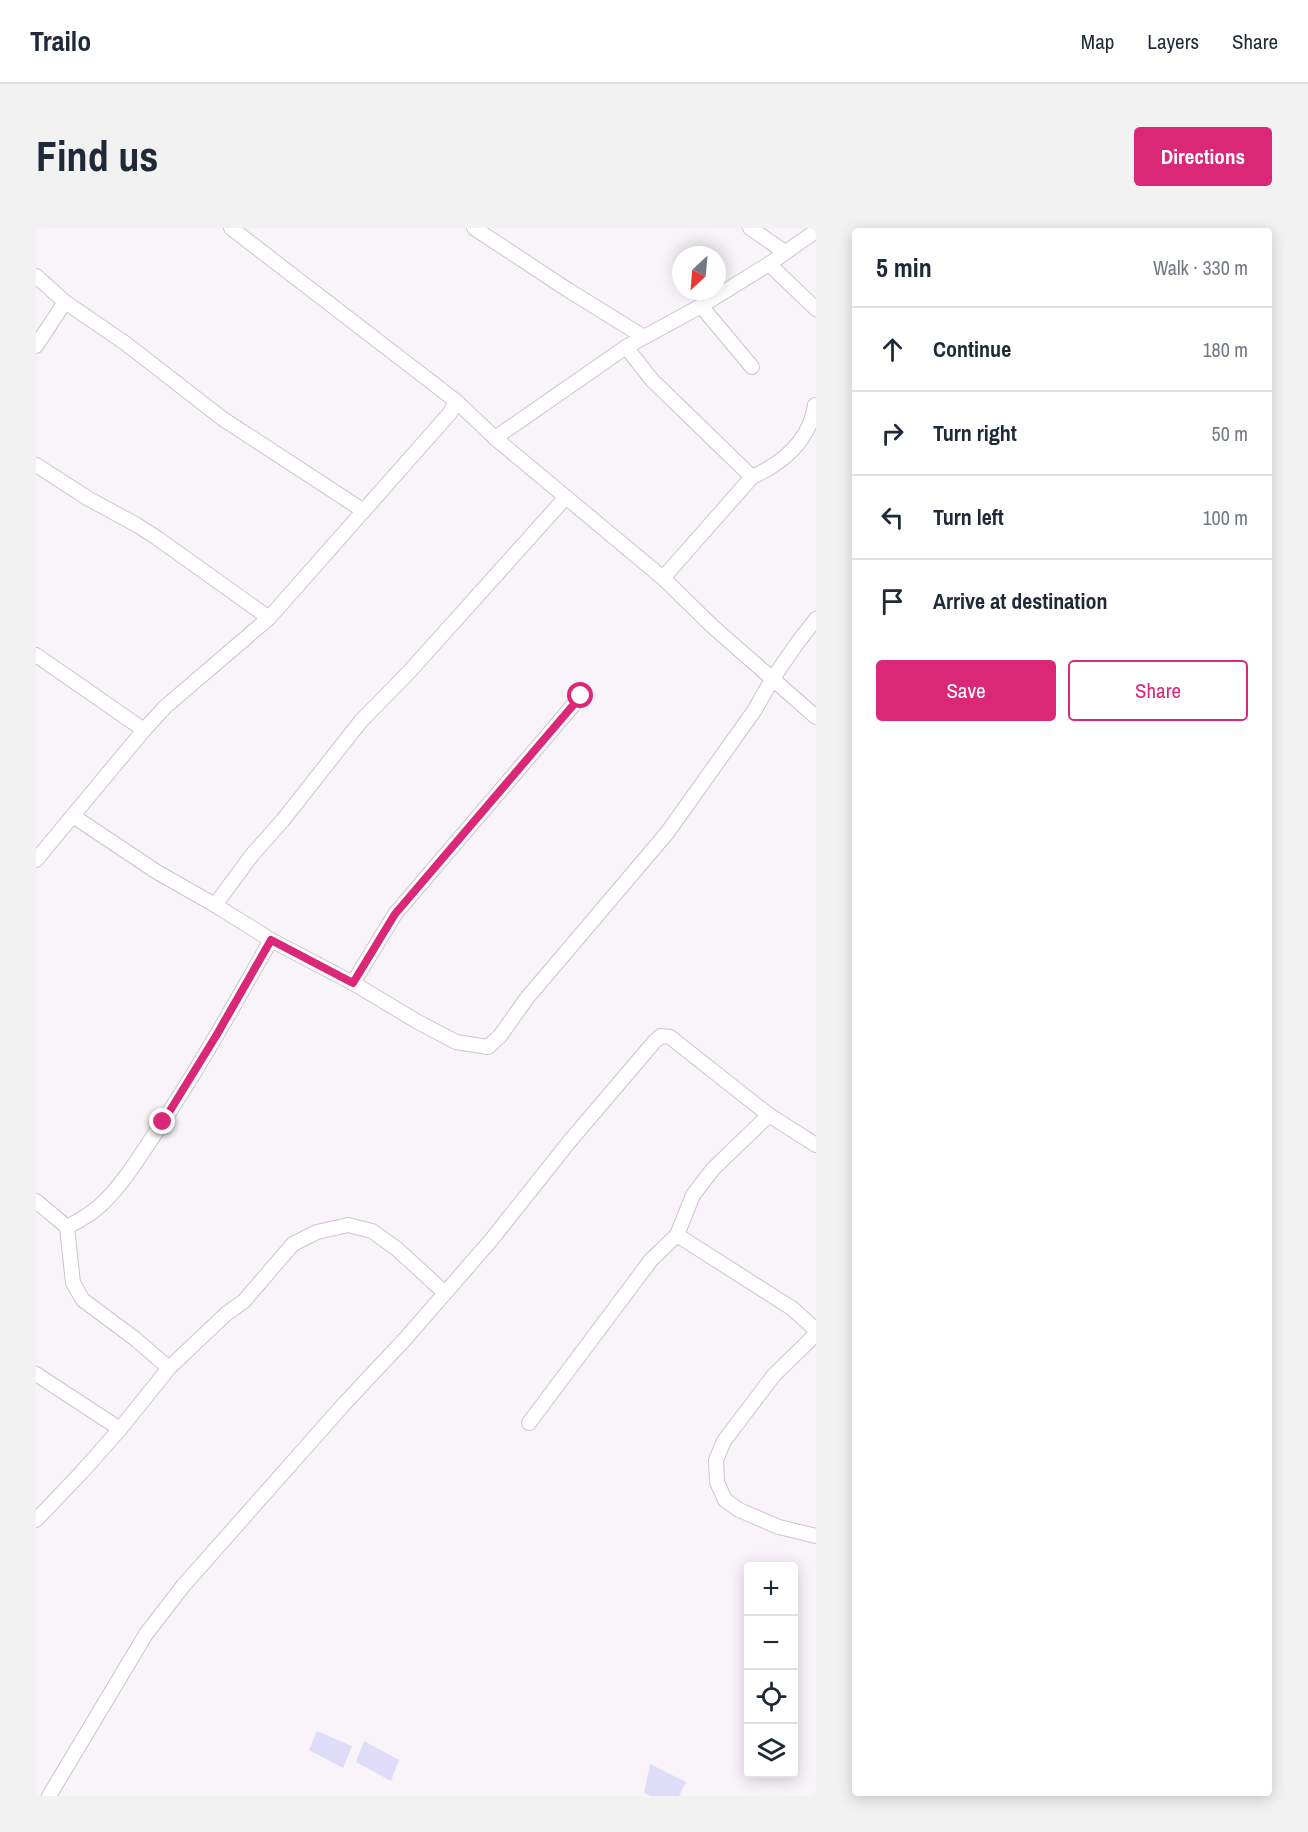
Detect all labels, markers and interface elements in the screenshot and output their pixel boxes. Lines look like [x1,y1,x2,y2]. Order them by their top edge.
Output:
text: Trailo [30,22,91,60]
text: Map [1081,27,1114,56]
text: Layers [1147,27,1199,56]
text: Share [1232,27,1278,56]
button: Directions [1134,127,1272,186]
text: Find us [36,128,158,184]
north arrow [672,246,726,300]
text: 5 min [876,250,932,285]
text: Walk · 330 m [1153,254,1248,281]
icon: ahead [876,333,909,366]
text: Continue [933,334,1011,364]
text: 180 m [1202,336,1248,363]
icon: right [876,417,909,450]
text: Turn right [933,418,1017,448]
text: 50 m [1212,420,1248,447]
icon: left [876,501,909,534]
text: Turn left [933,502,1004,532]
text: 100 m [1202,504,1248,531]
icon: arrive [876,585,909,618]
text: Arrive at destination [933,586,1107,616]
button: Save [876,660,1056,721]
button: Share [1068,660,1248,721]
route start [567,682,593,708]
route end [149,1108,175,1134]
map controls [744,1562,798,1778]
button: + [744,1562,798,1616]
button: − [744,1616,798,1670]
button: locate [744,1670,798,1724]
button: layers [744,1724,798,1778]

